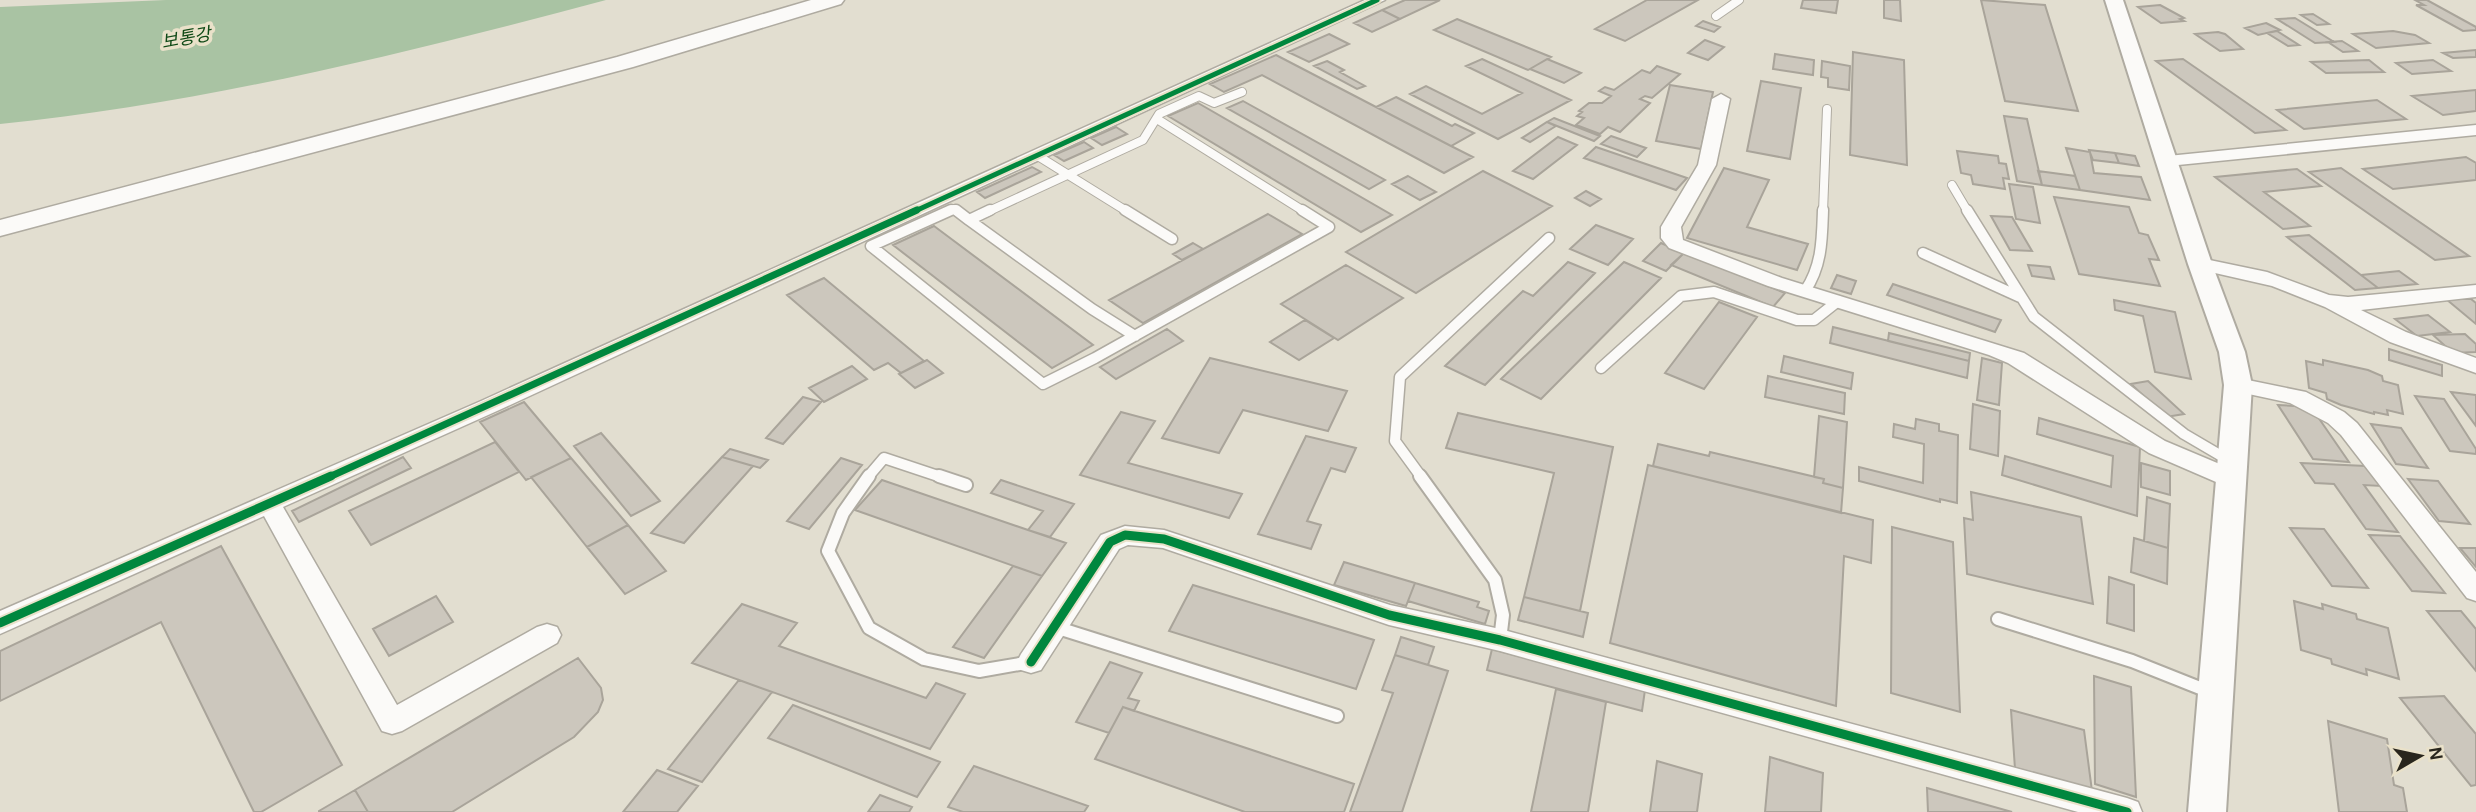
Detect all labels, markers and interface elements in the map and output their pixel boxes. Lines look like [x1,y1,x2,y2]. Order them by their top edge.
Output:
water label: 보통강 [160,22,215,53]
north arrow [2385,721,2455,791]
text: N [2424,745,2448,762]

